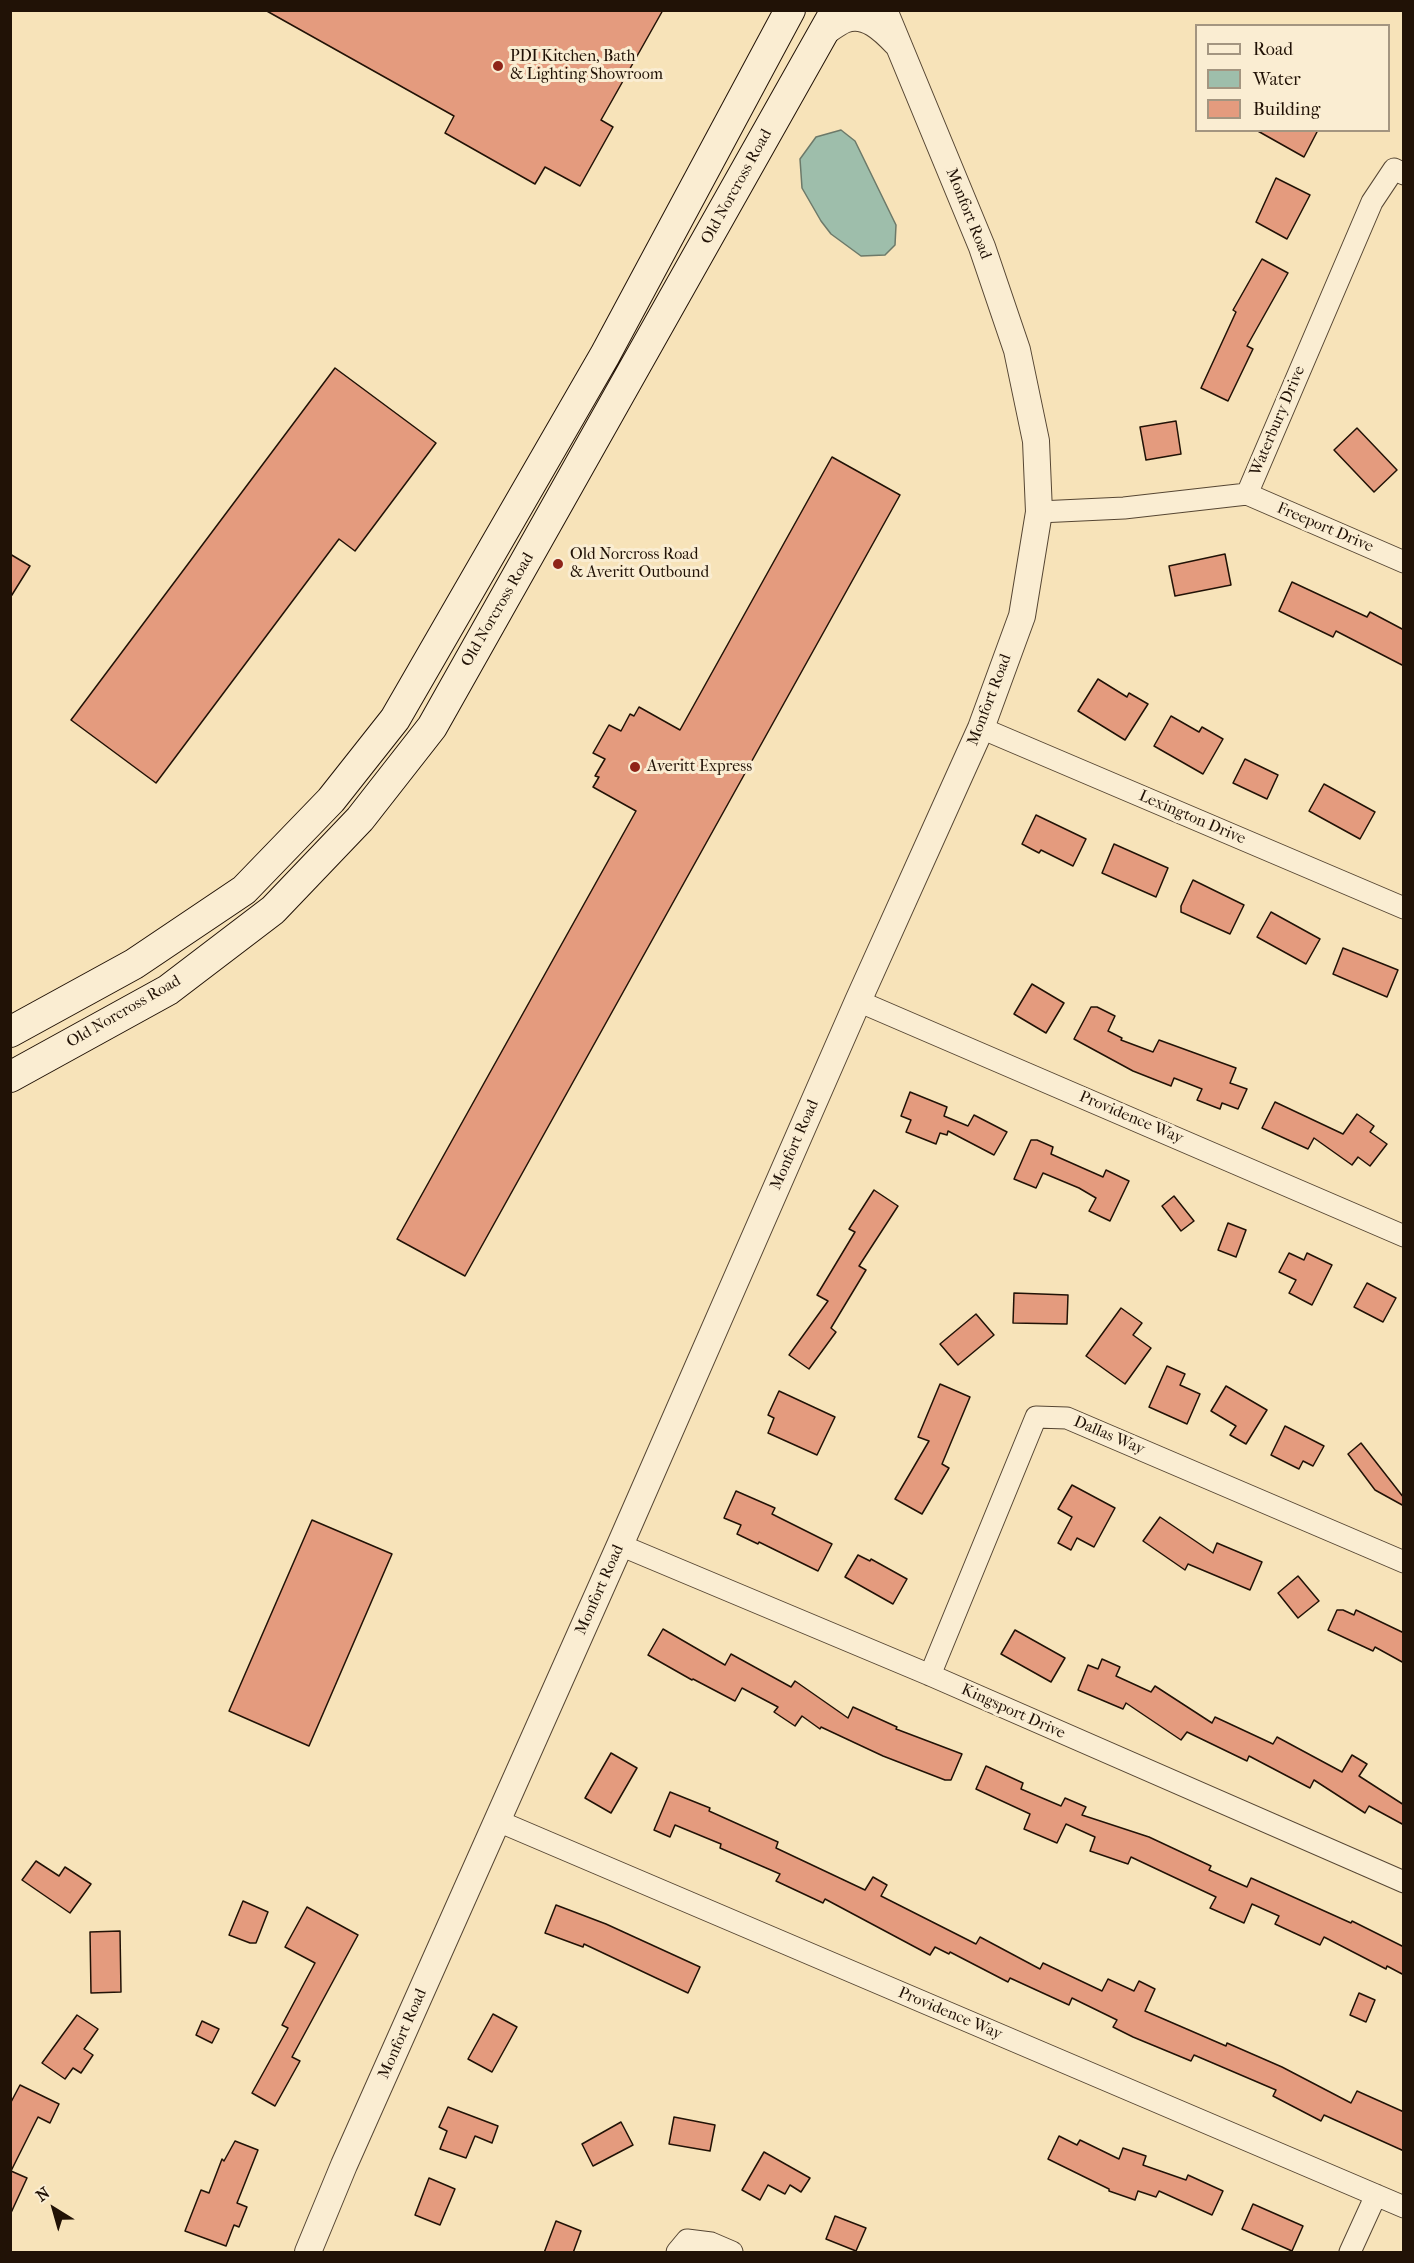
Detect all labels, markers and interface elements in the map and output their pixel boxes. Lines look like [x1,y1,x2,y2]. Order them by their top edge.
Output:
legend [1195,24,1390,132]
text: Road [1253,39,1293,60]
place label: PDI Kitchen, Bath & Lighting Showroom [510,47,663,85]
marker: PDI Kitchen, Bath & Lighting Showroom [491,59,505,73]
text: Water [1253,69,1301,90]
text: Building [1253,99,1320,120]
street label: Old Norcross Road [697,126,777,248]
street label: Monfort Road [941,166,995,262]
street label: Waterbury Drive [1246,363,1310,479]
street label: Freeport Drive [1274,499,1376,557]
place label: Old Norcross Road & Averitt Outbound [570,545,709,583]
street label: Old Norcross Road [458,550,538,670]
marker: Old Norcross Road & Averitt Outbound [551,557,565,571]
street label: Monfort Road [964,652,1016,748]
place label: Averitt Express [647,757,752,777]
marker: Averitt Express [628,760,642,774]
street label: Lexington Drive [1136,787,1248,849]
street label: Old Norcross Road [64,972,184,1052]
street label: Providence Way [1076,1087,1186,1149]
street label: Monfort Road [767,1097,823,1193]
street label: Dallas Way [1071,1412,1147,1460]
street label: Monfort Road [572,1542,628,1638]
street label: Kingsport Drive [958,1680,1068,1744]
street label: Providence Way [895,1983,1005,2045]
street label: Monfort Road [375,1986,431,2082]
north arrow [24,2179,84,2239]
text: N [32,2183,53,2205]

